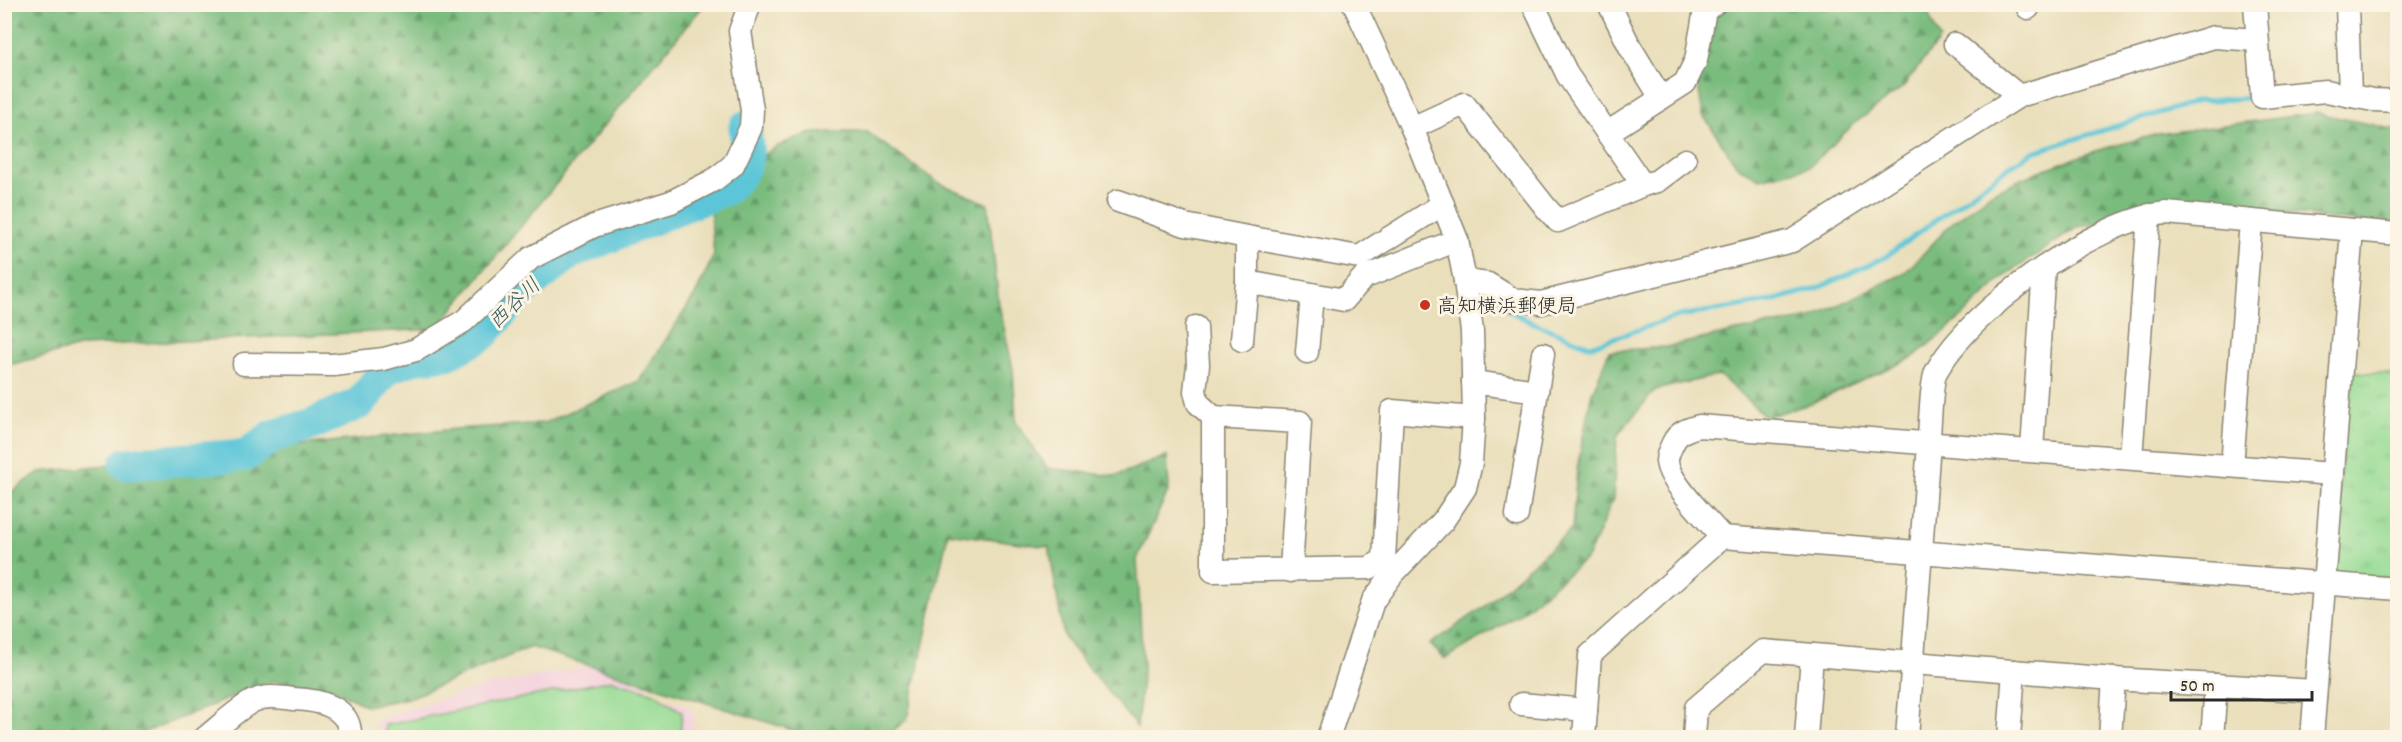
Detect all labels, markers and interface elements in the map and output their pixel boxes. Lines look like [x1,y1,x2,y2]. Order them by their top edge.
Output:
water label: 西谷川 [483,272,549,338]
place label: 高知横浜郵便局 [1437,294,1577,322]
marker: 高知横浜郵便局 [1418,298,1432,312]
scale bar [2171,664,2312,702]
text: 50 m [2180,675,2215,700]

